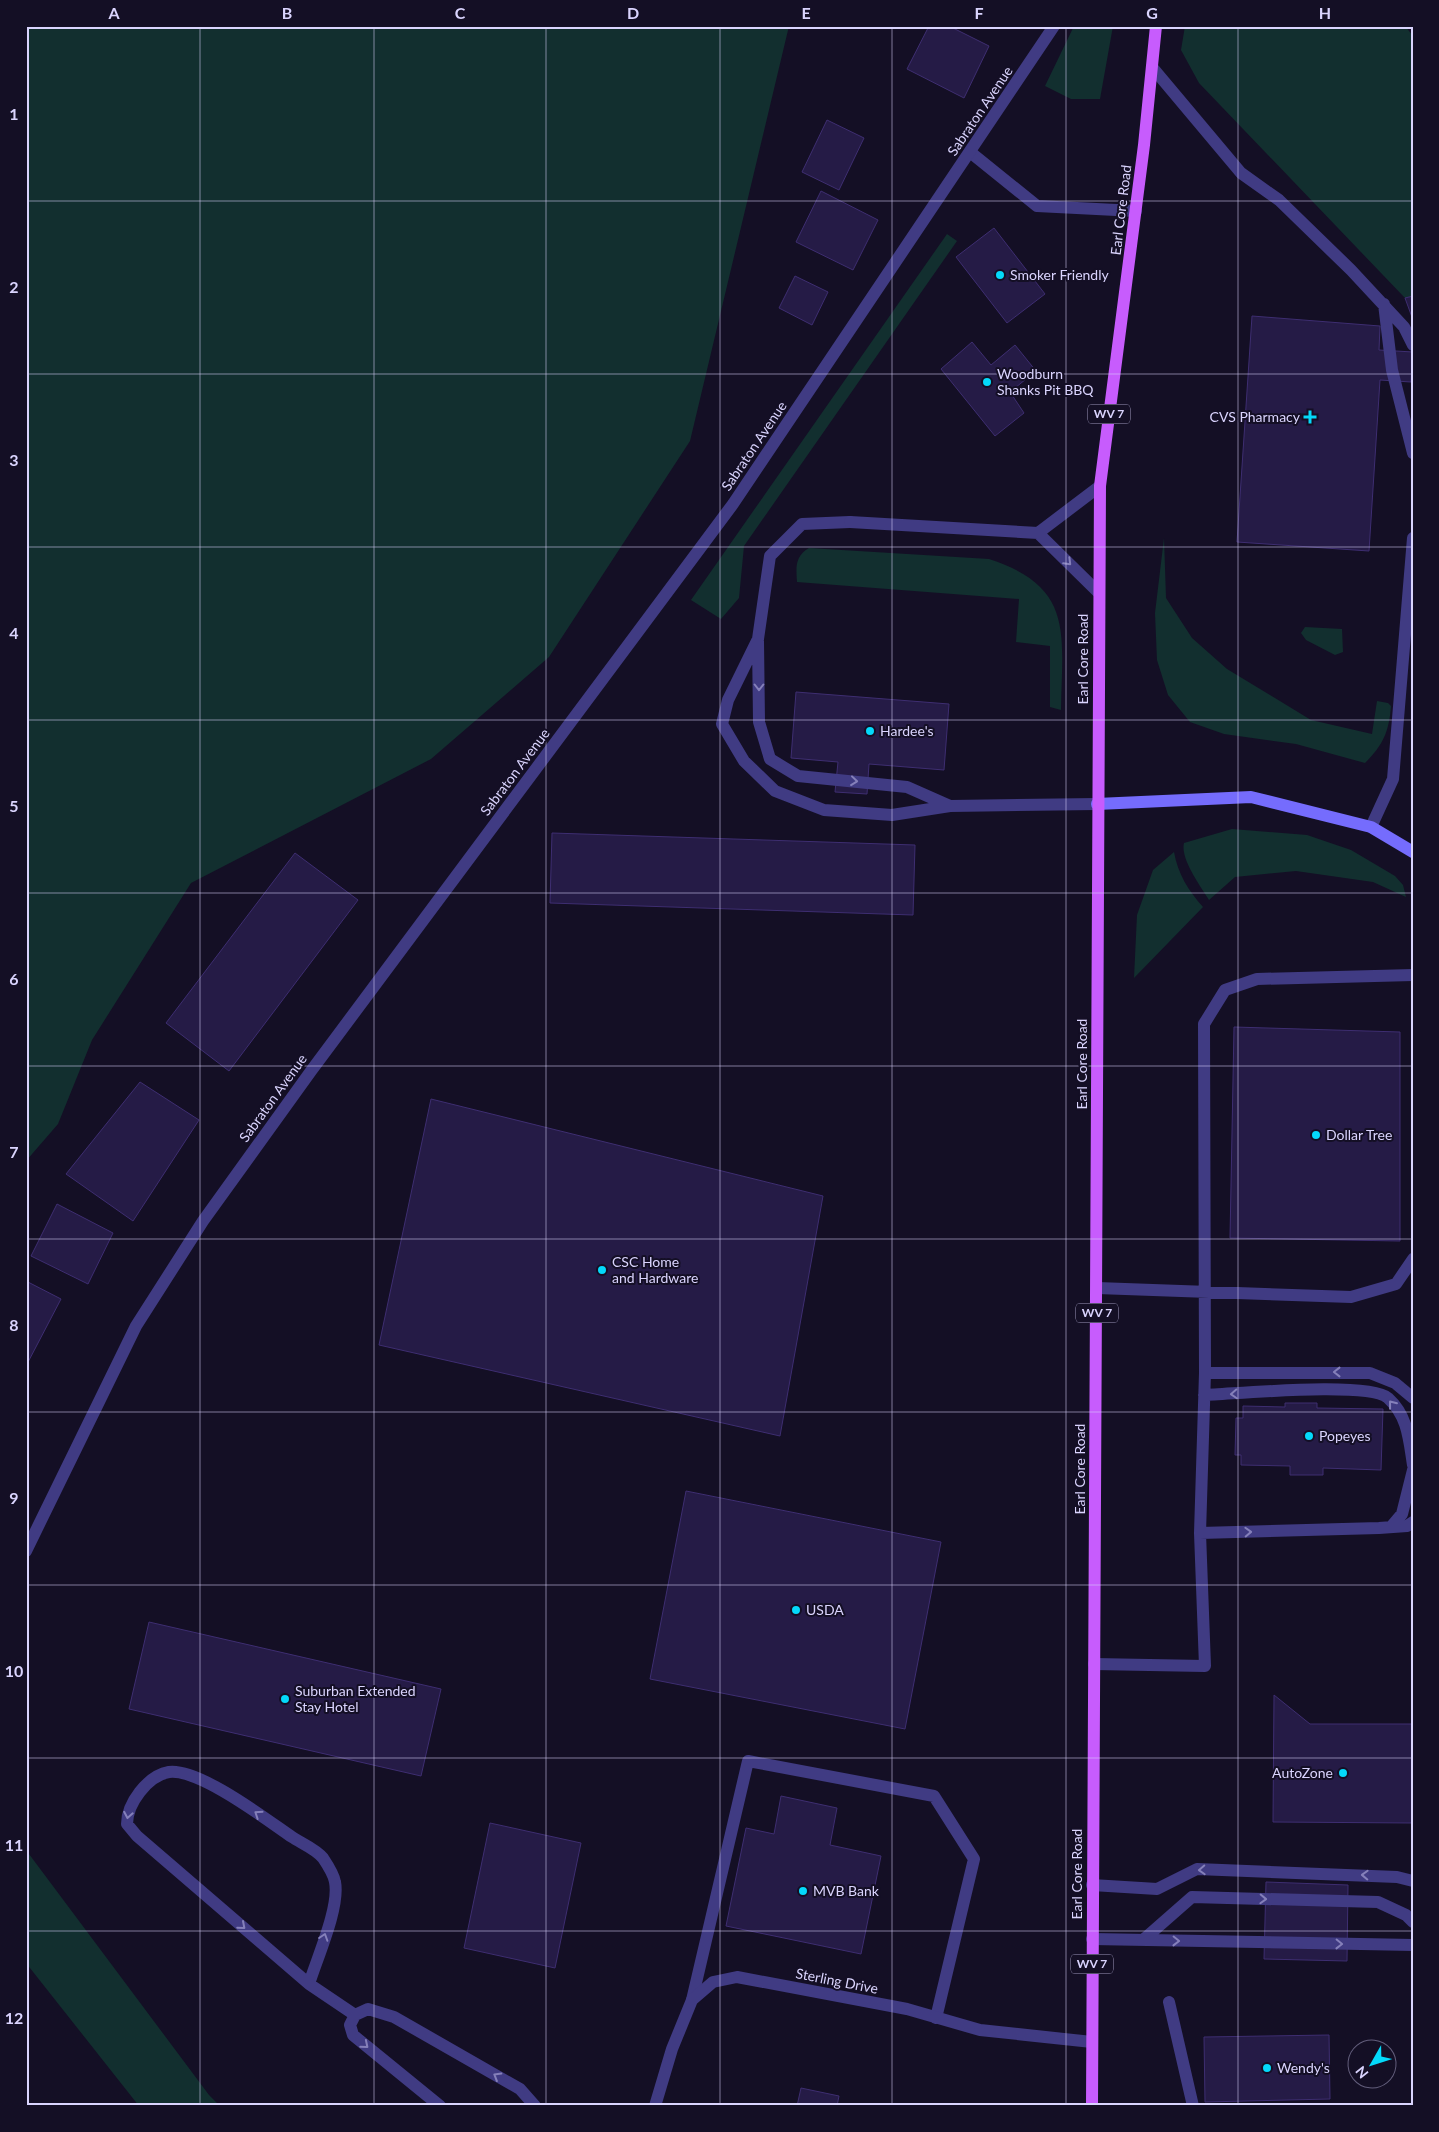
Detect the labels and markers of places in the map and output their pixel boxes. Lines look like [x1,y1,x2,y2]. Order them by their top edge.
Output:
place label: Smoker Friendly [1010,266,1110,283]
marker: Smoker Friendly [994,269,1006,281]
place label: Woodburn Shanks Pit BBQ [997,365,1094,398]
marker: Woodburn Shanks Pit BBQ [981,376,993,388]
place label: CVS Pharmacy [1210,408,1301,425]
marker: CVS Pharmacy [1304,411,1316,423]
place label: Hardee's [880,722,933,739]
marker: Hardee's [864,725,876,737]
place label: Dollar Tree [1326,1126,1392,1143]
marker: Dollar Tree [1310,1129,1322,1141]
place label: CSC Home and Hardware [612,1253,698,1286]
marker: CSC Home and Hardware [596,1264,608,1276]
place label: Popeyes [1319,1427,1371,1444]
marker: Popeyes [1303,1430,1315,1442]
place label: USDA [806,1601,844,1618]
marker: USDA [790,1604,802,1616]
place label: Suburban Extended Stay Hotel [295,1682,416,1715]
marker: Suburban Extended Stay Hotel [279,1693,291,1705]
place label: AutoZone [1272,1764,1333,1781]
marker: AutoZone [1337,1767,1349,1779]
place label: MVB Bank [813,1882,880,1899]
marker: MVB Bank [797,1885,809,1897]
place label: Wendy's [1277,2059,1330,2076]
marker: Wendy's [1261,2062,1273,2074]

